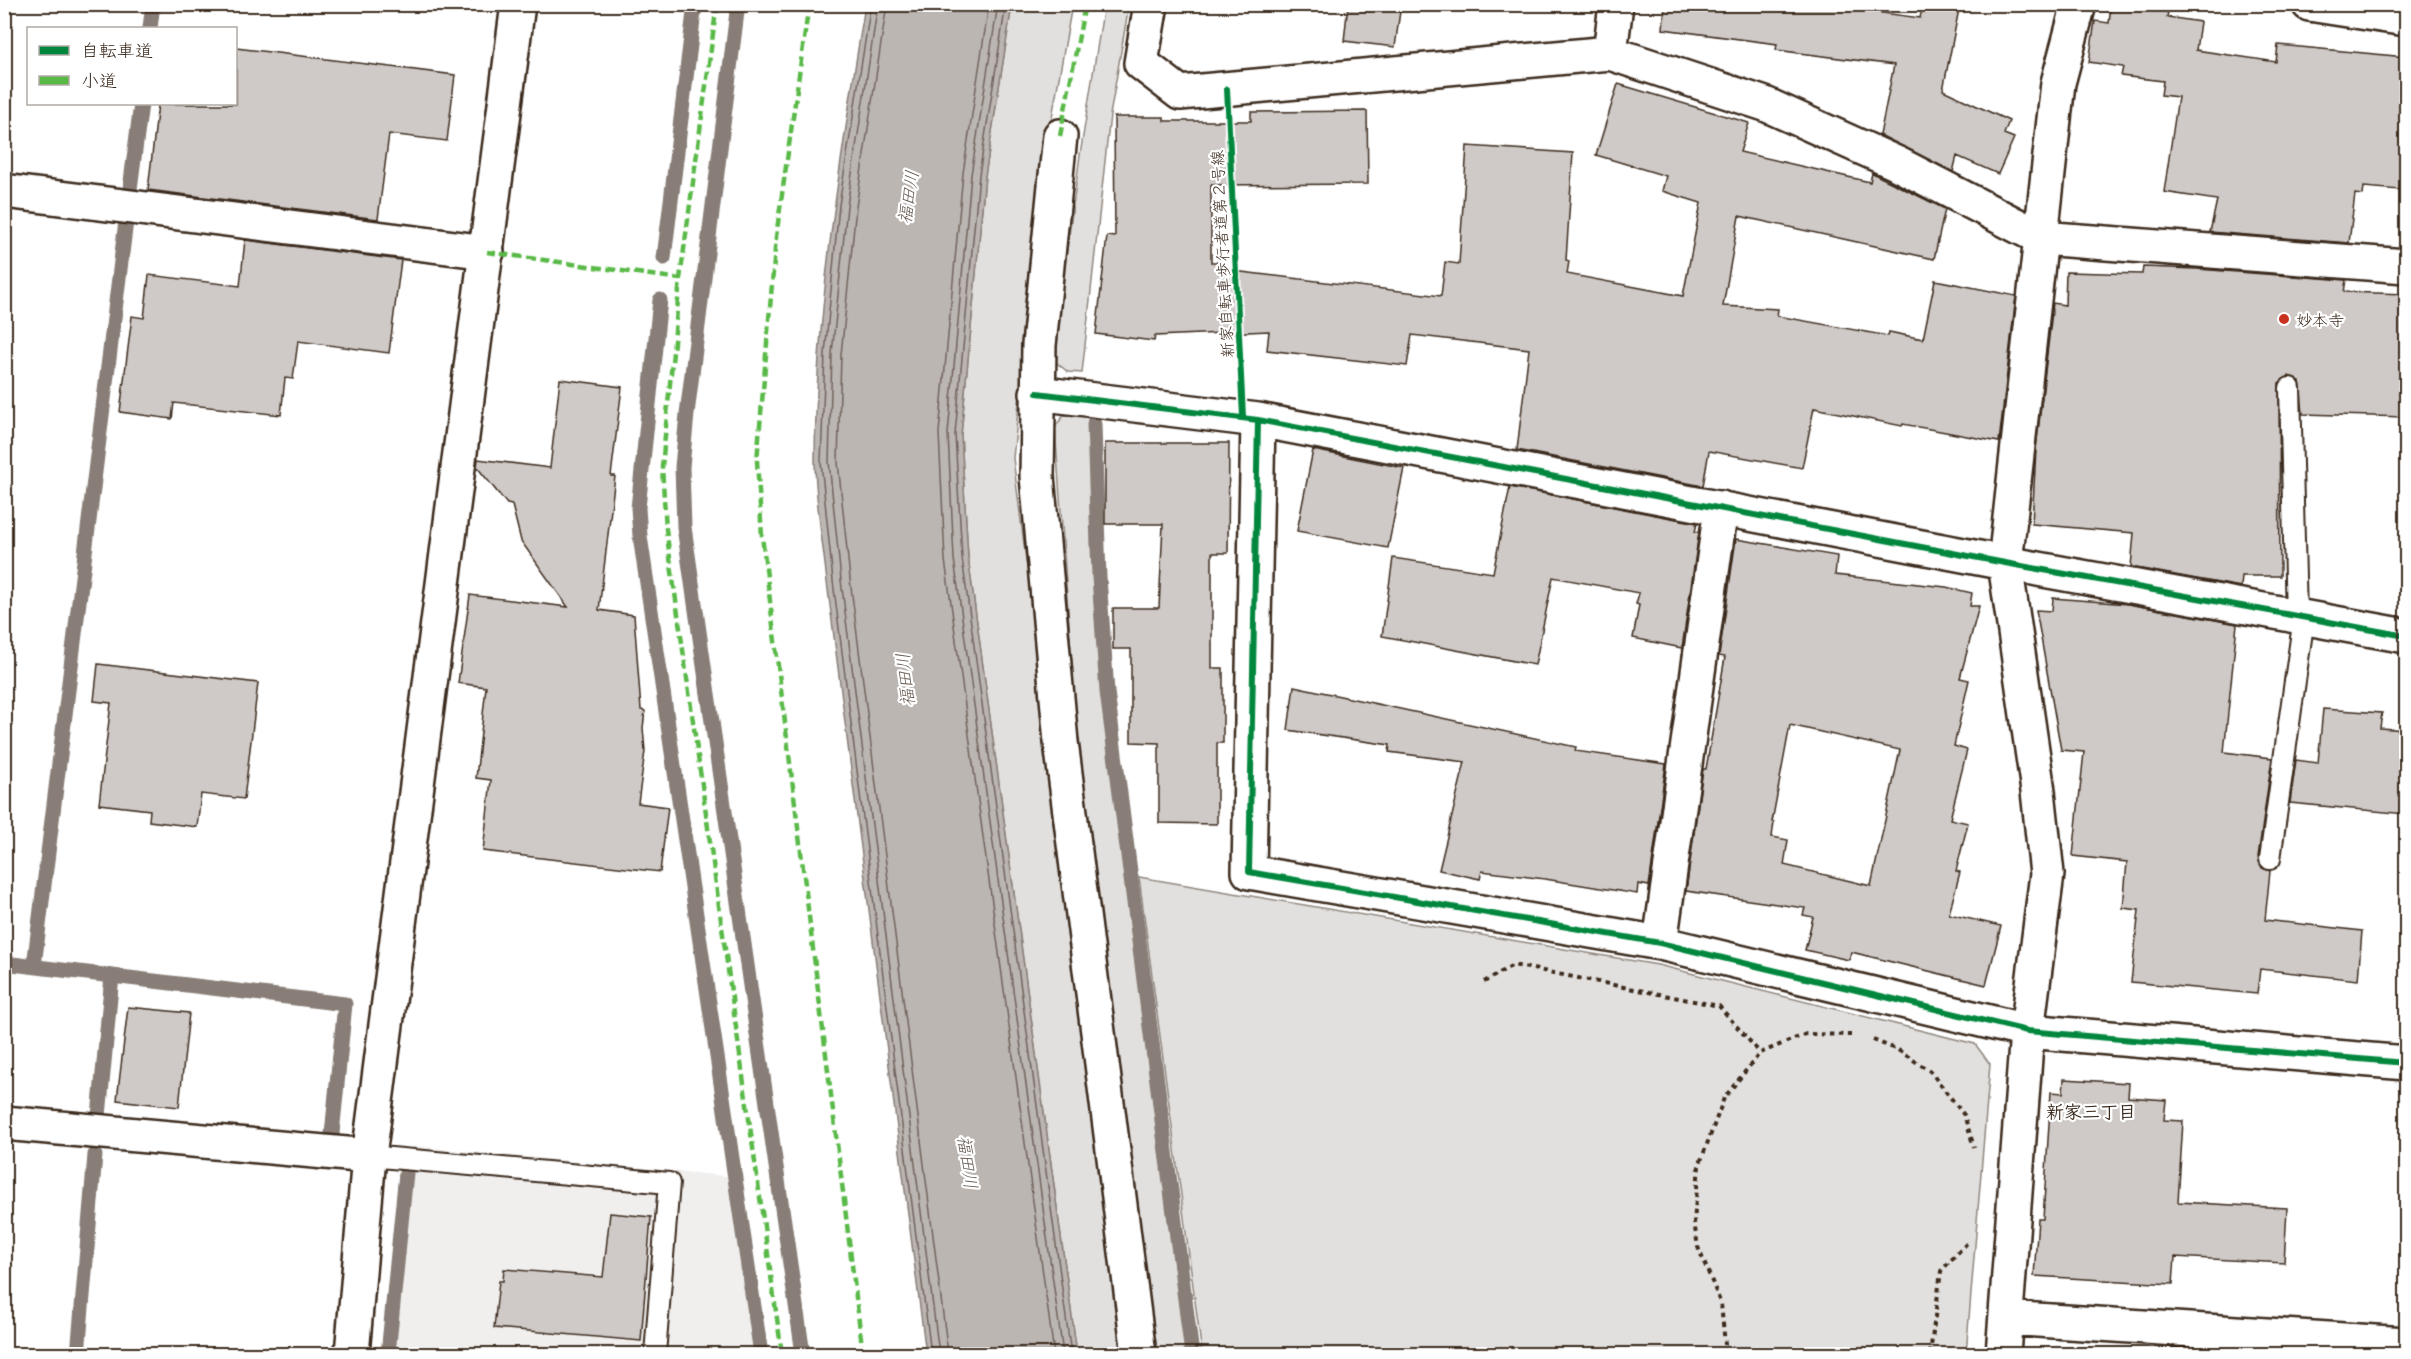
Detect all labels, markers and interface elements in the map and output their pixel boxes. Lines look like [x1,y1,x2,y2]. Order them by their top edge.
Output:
legend [27,27,237,105]
text: 自転車道 [81,36,153,63]
text: 小道 [81,66,117,93]
street label: 新家自転車歩行者道第２号線 [1204,150,1238,358]
water label: 福田川 [889,168,925,226]
place label: 妙本寺 [2296,307,2344,331]
marker: 妙本寺 [2277,312,2291,326]
water label: 福田川 [888,652,920,708]
district label: 新家三丁目 [2046,1097,2136,1124]
water label: 福田川 [952,1133,986,1191]

